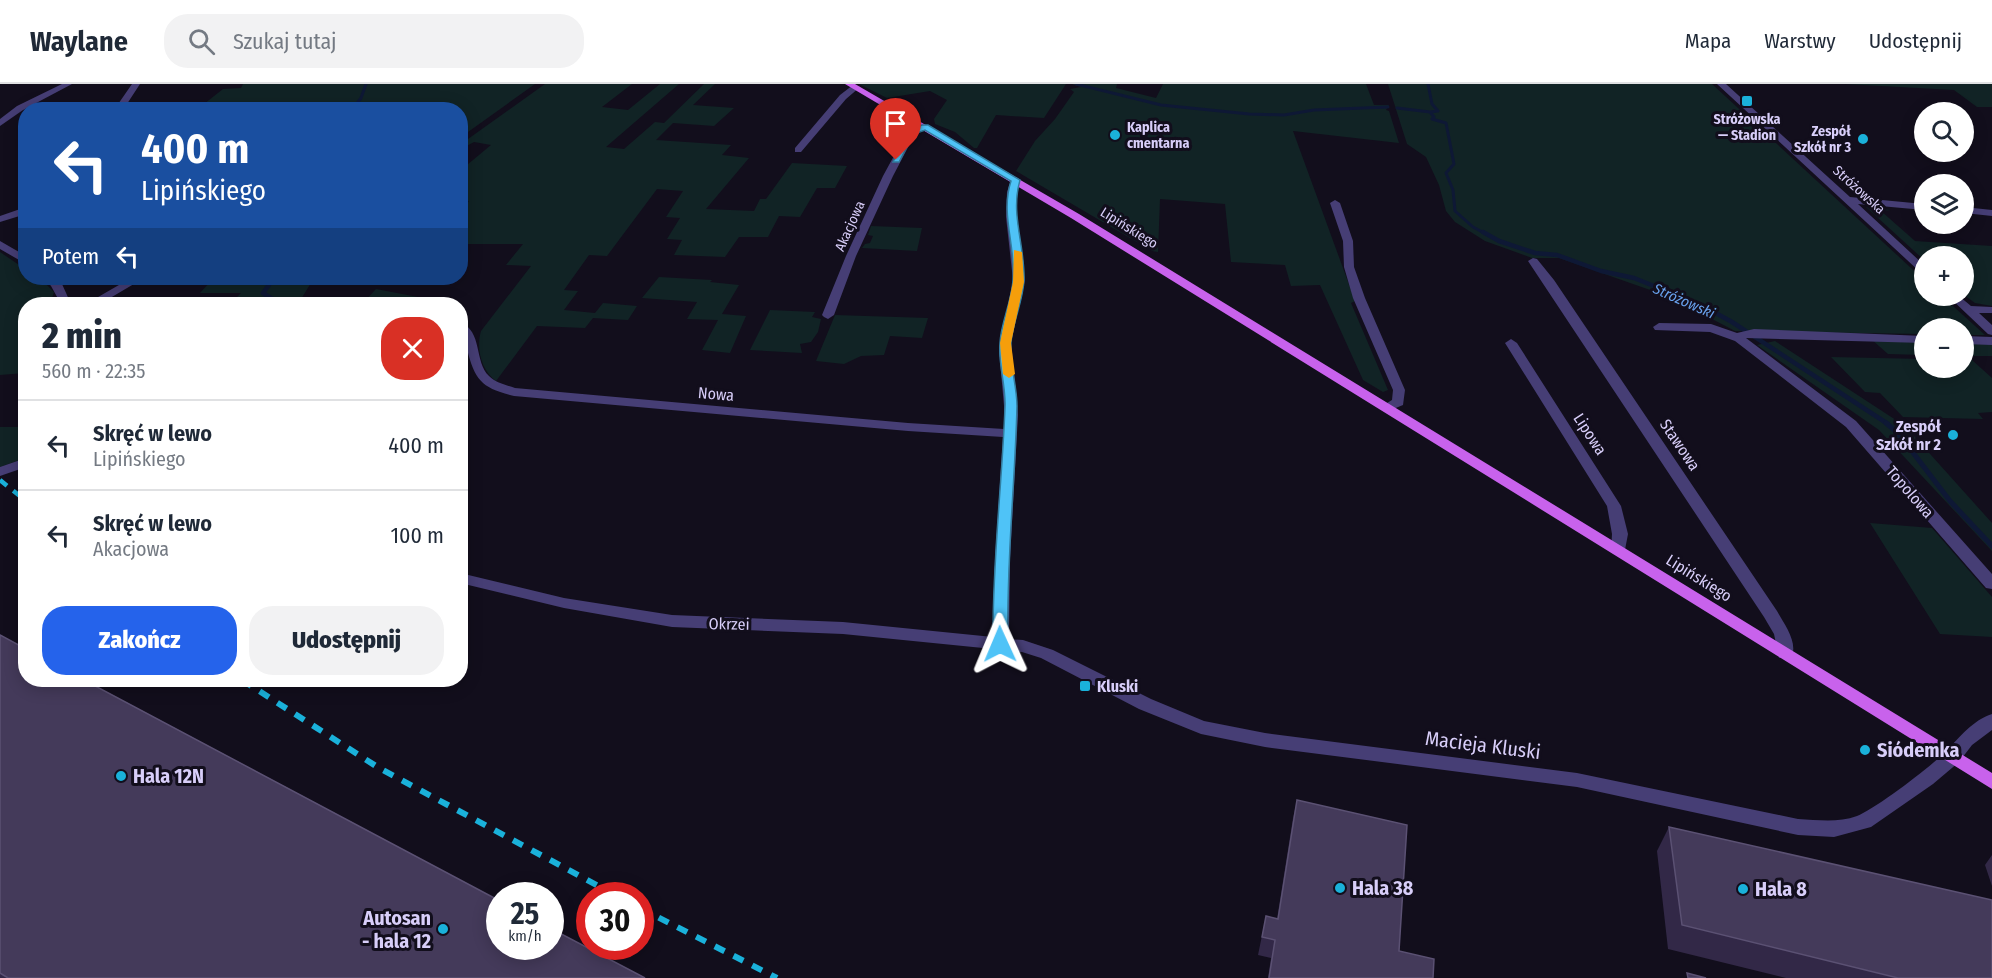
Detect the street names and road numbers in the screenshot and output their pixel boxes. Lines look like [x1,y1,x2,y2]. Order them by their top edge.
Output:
street label: Stróżowska [1829,162,1889,218]
street label: Akacjowa [831,198,869,254]
street label: Lipińskiego [1097,204,1161,252]
street label: Nowa [697,383,735,405]
street label: Lipowa [1569,409,1611,459]
street label: Stawowa [1656,416,1704,474]
street label: Topolowa [1882,462,1938,522]
street label: Lipińskiego [1663,550,1735,606]
street label: Okrzei [708,614,750,634]
street label: Macieja Kluski [1424,726,1542,764]

